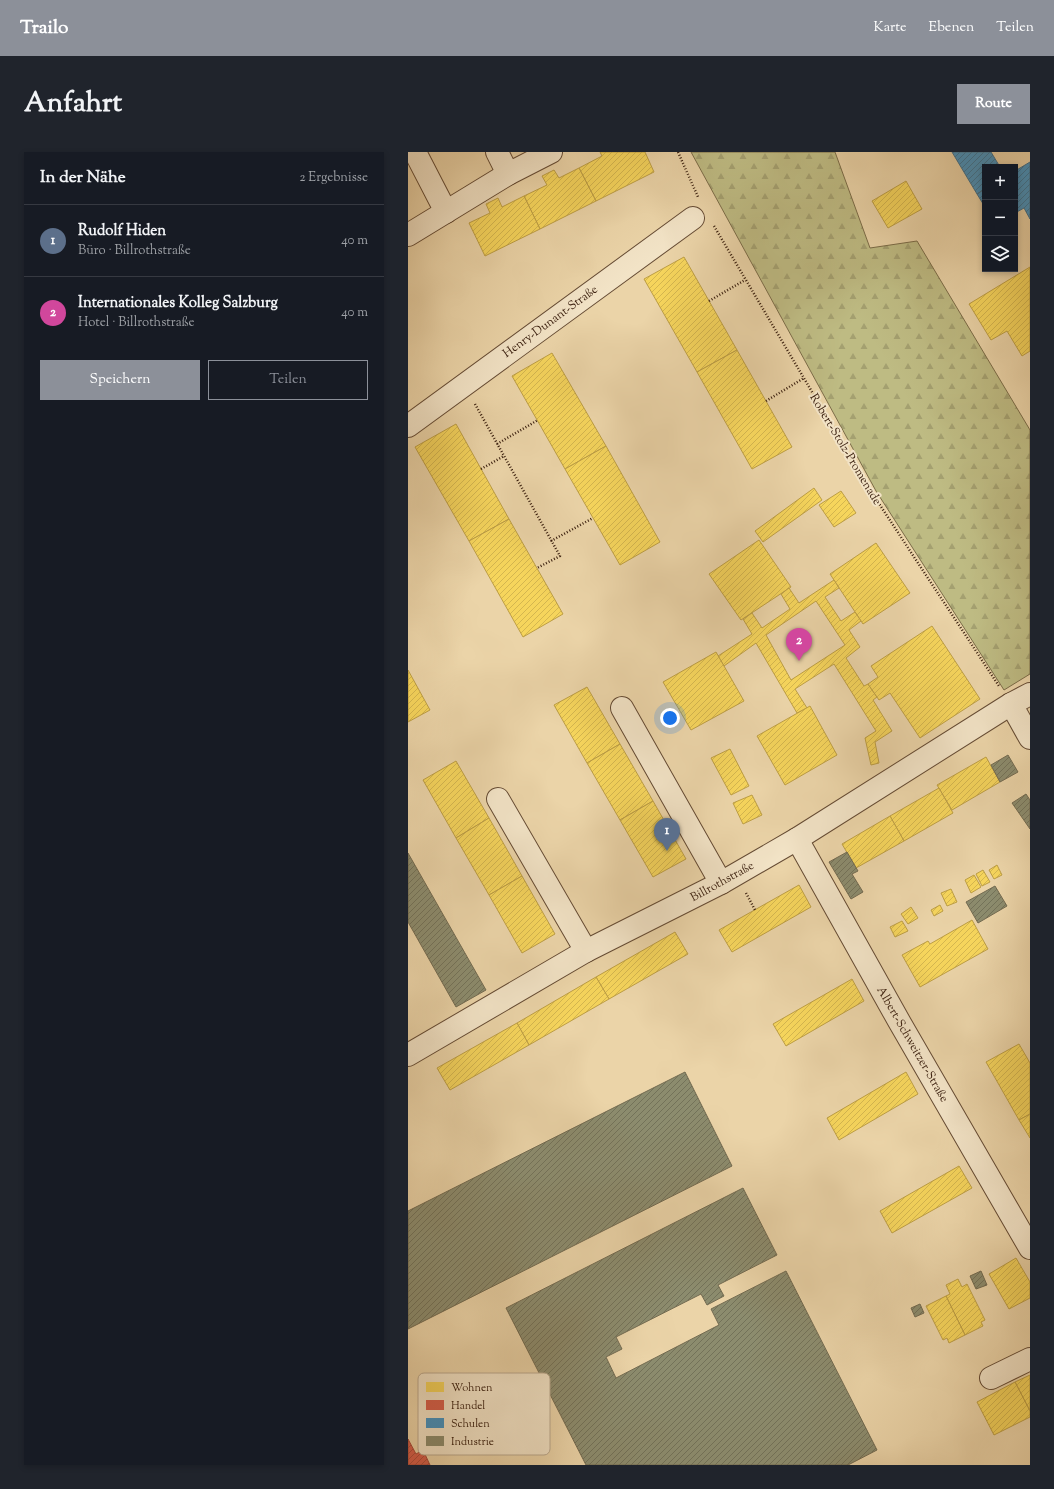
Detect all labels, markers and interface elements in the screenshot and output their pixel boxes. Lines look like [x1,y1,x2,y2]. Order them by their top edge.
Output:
text: Trailo [20,15,68,42]
text: Karte [874,18,907,38]
text: Ebenen [929,18,974,38]
text: Teilen [996,18,1034,38]
text: Anfahrt [24,84,122,124]
button: Route [957,84,1030,124]
map controls [982,164,1018,272]
button: + [982,164,1018,200]
text: In der Nähe [40,166,126,190]
text: 2 Ergebnisse [299,169,368,187]
button: − [982,200,1018,236]
text: Rudolf Hiden [78,221,166,242]
text: 1 [51,232,55,250]
text: 40 m [341,232,368,250]
button: layers [982,236,1018,272]
text: Büro · Billrothstraße [78,242,191,260]
street label: Henry-Dunant-Straße [499,281,602,363]
text: Internationales Kolleg Salzburg [78,293,278,314]
text: 2 [50,304,56,322]
text: 40 m [341,304,368,322]
text: Hotel · Billrothstraße [78,314,195,332]
button: Speichern [40,360,200,400]
button: Teilen [208,360,368,400]
street label: Robert-Stolz-Promenade [805,390,886,509]
pin: 2 [786,628,812,661]
your location [660,708,680,728]
pin: 1 [654,818,680,851]
street label: Billrothstraße [687,857,758,907]
street label: Albert-Schweitzer-Straße [872,983,953,1106]
legend [418,1373,550,1455]
text: Wohnen [451,1380,493,1396]
text: Handel [451,1398,485,1414]
text: Schulen [451,1416,490,1432]
text: Industrie [451,1434,494,1450]

